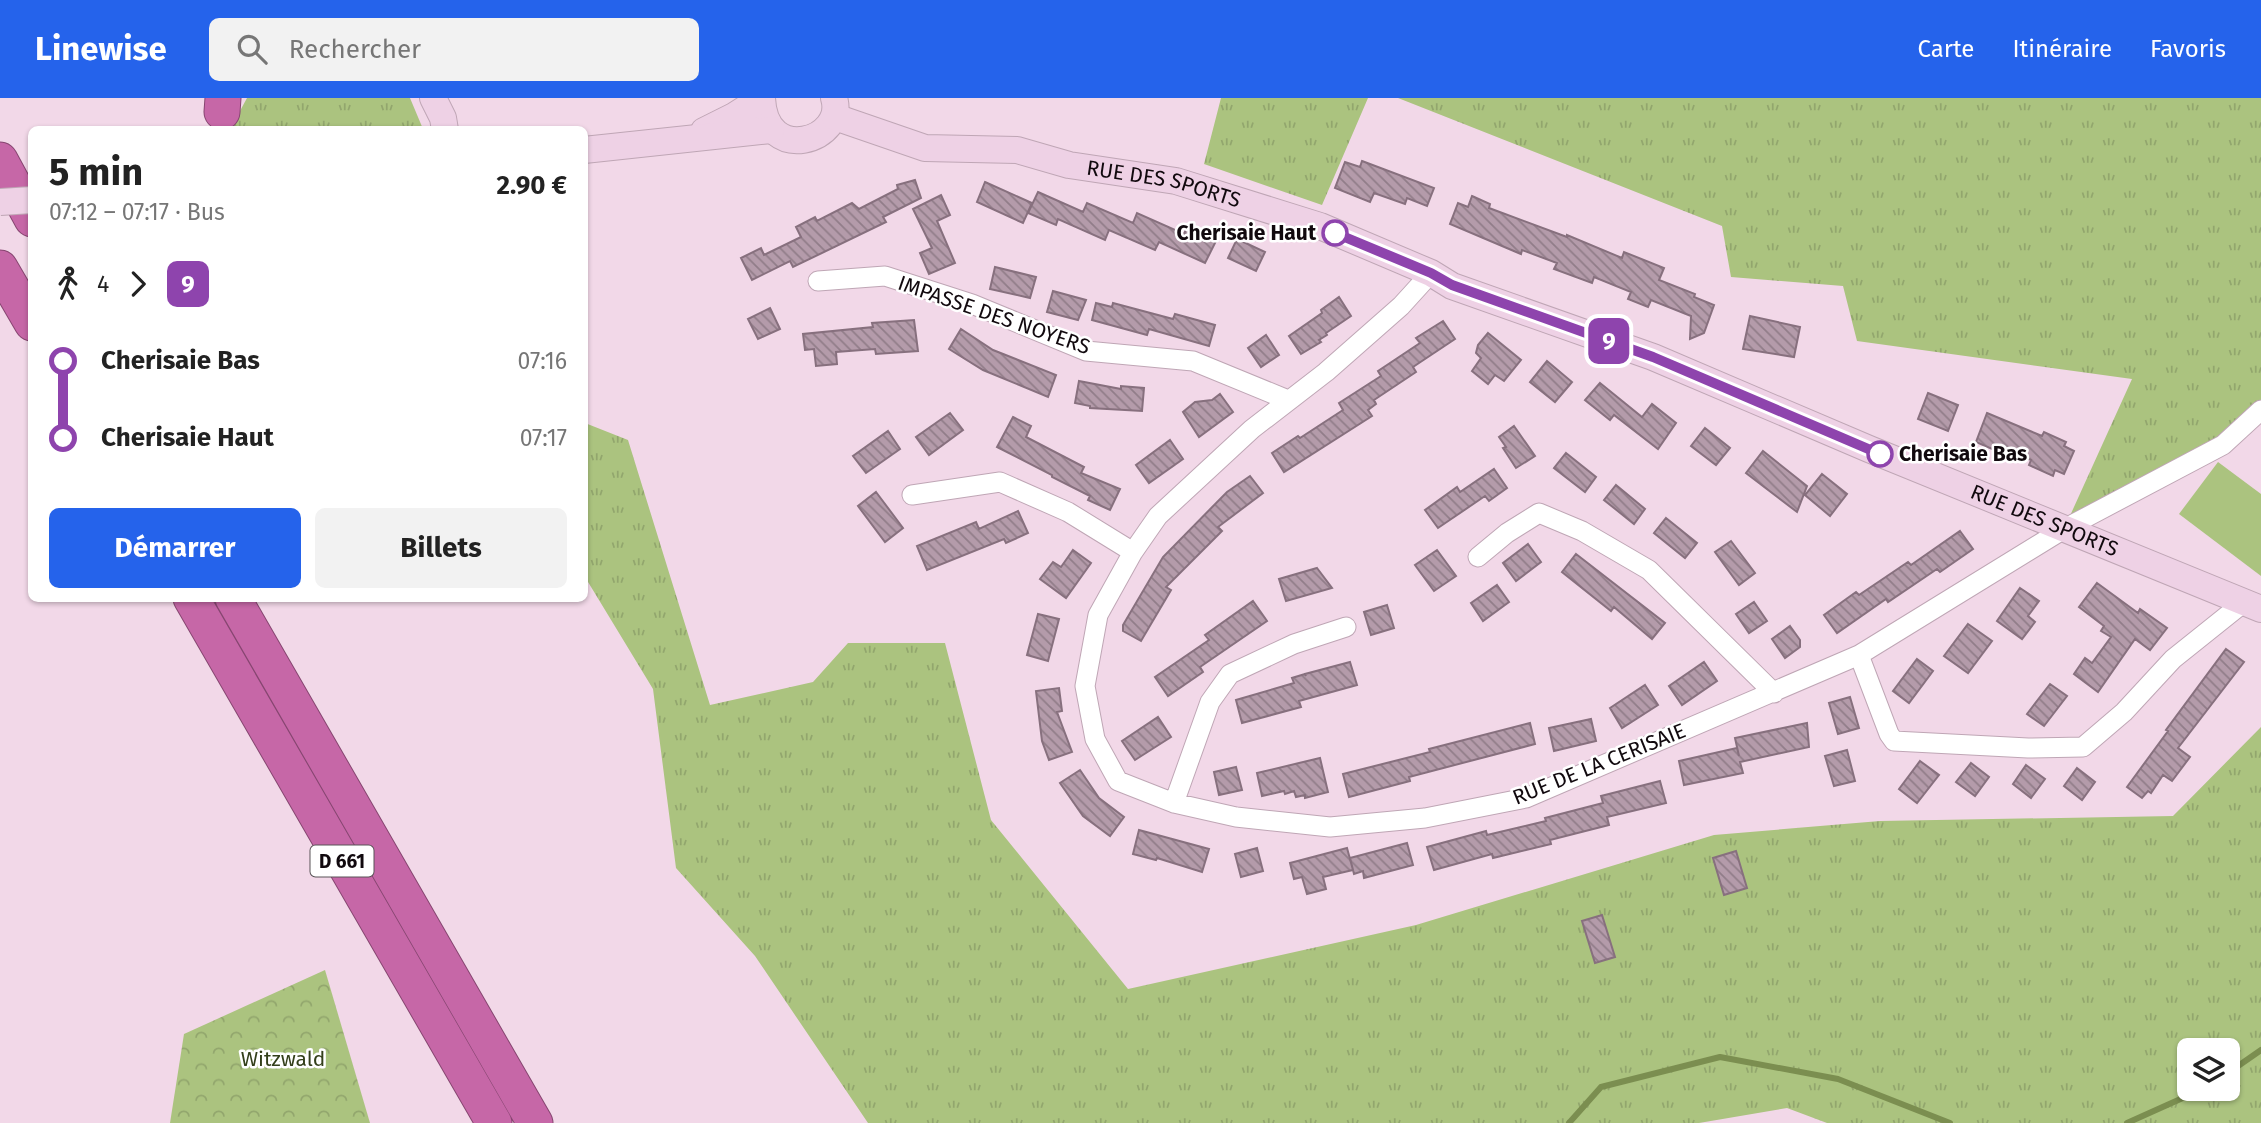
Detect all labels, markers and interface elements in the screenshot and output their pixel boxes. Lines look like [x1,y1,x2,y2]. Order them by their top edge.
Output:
search box [209,18,699,81]
text: Linewise [35,29,167,69]
icon: search [233,30,271,68]
text: Rechercher [289,34,421,65]
text: Carte [1918,35,1974,63]
text: Itinéraire [2012,35,2112,63]
text: Favoris [2150,35,2226,63]
text: 5 min [49,149,143,195]
street label: RUE DES SPORTS [1085,155,1244,213]
text: 2.90 € [497,170,567,201]
text: 07:12 – 07:17 · Bus [49,198,225,226]
place label: Cherisaie Haut [1177,220,1317,246]
marker: Cherisaie Haut [1322,220,1348,246]
icon: walk [49,265,87,303]
icon: forward [119,265,157,303]
text: 4 [97,270,109,298]
text: 9 [181,270,195,298]
street label: IMPASSE DES NOYERS [894,270,1094,360]
line badge: 9 [1586,318,1632,364]
text: 9 [1602,327,1616,355]
text: Cherisaie Bas [101,345,260,376]
text: 07:16 [518,347,567,375]
text: Cherisaie Haut [101,422,274,453]
text: 07:17 [520,424,567,452]
marker: Cherisaie Bas [1867,441,1893,467]
place label: Cherisaie Bas [1899,441,2027,467]
street label: RUE DES SPORTS [1967,479,2122,562]
button: Démarrer [49,508,301,588]
button: Billets [315,508,567,588]
street label: RUE DE LA CERISAIE [1509,717,1689,811]
road number: D 661 [310,846,374,876]
map controls [2177,1038,2240,1101]
button: layers [2177,1038,2240,1101]
park label: Witzwald [241,1046,325,1072]

